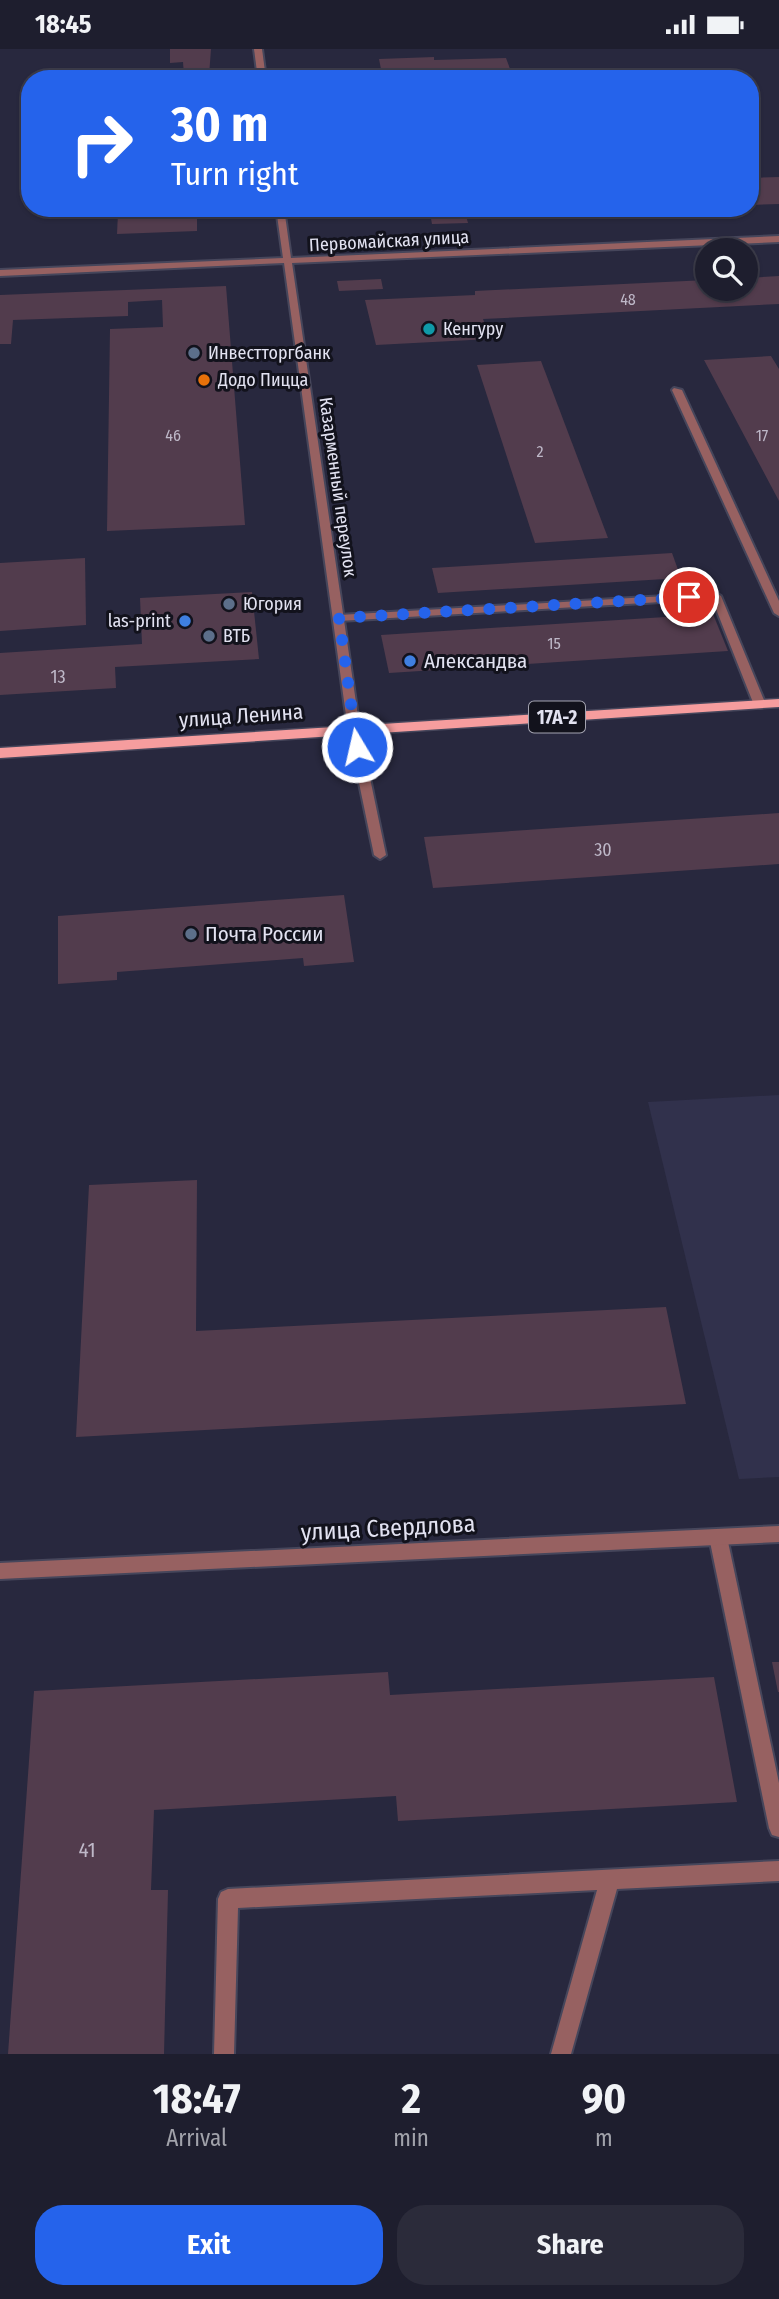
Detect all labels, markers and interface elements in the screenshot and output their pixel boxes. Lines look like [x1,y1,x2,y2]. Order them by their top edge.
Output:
text: 18:45 [35,9,91,40]
text: 30 m [171,95,269,154]
icon: right [56,98,147,189]
text: Turn right [171,155,298,193]
street label: Первомайская улица [308,226,470,256]
map controls [695,238,758,301]
button: search [695,238,758,301]
house number: 48 [620,290,636,309]
place label: Кенгуру [443,318,503,340]
marker: Кенгуру [421,321,437,337]
place label: Инвестторгбанк [208,342,331,364]
marker: Инвестторгбанк [186,345,202,361]
place label: Додо Пицца [217,369,309,391]
marker: Додо Пицца [196,372,212,388]
street label: Казарменный переулок [314,396,362,579]
house number: 46 [165,426,181,445]
house number: 17 [756,426,769,445]
house number: 2 [536,442,544,461]
pin [659,567,719,627]
icon: arrive [670,578,708,616]
place label: Югория [243,593,302,615]
marker: Югория [221,596,237,612]
place label: las-print [108,610,171,632]
marker: las-print [177,613,193,629]
place label: ВТБ [223,625,250,647]
marker: ВТБ [201,628,217,644]
house number: 15 [547,634,561,653]
place label: Александва [424,648,527,674]
marker: Александва [402,653,418,669]
house number: 13 [50,666,66,688]
street label: улица Ленина [178,699,304,733]
road number: 17А-2 [529,701,585,733]
position arrow [320,710,394,784]
house number: 30 [594,839,612,861]
place label: Почта России [205,921,324,947]
marker: Почта России [183,926,199,942]
street label: улица Свердлова [300,1509,476,1547]
house number: 41 [78,1837,96,1863]
text: 18:47 [153,2074,241,2124]
text: 2 [401,2074,421,2124]
text: 90 [582,2074,626,2124]
text: Arrival [166,2124,227,2152]
text: min [393,2124,429,2152]
text: m [595,2124,613,2152]
button: Exit [35,2205,383,2285]
button: Share [397,2205,744,2285]

